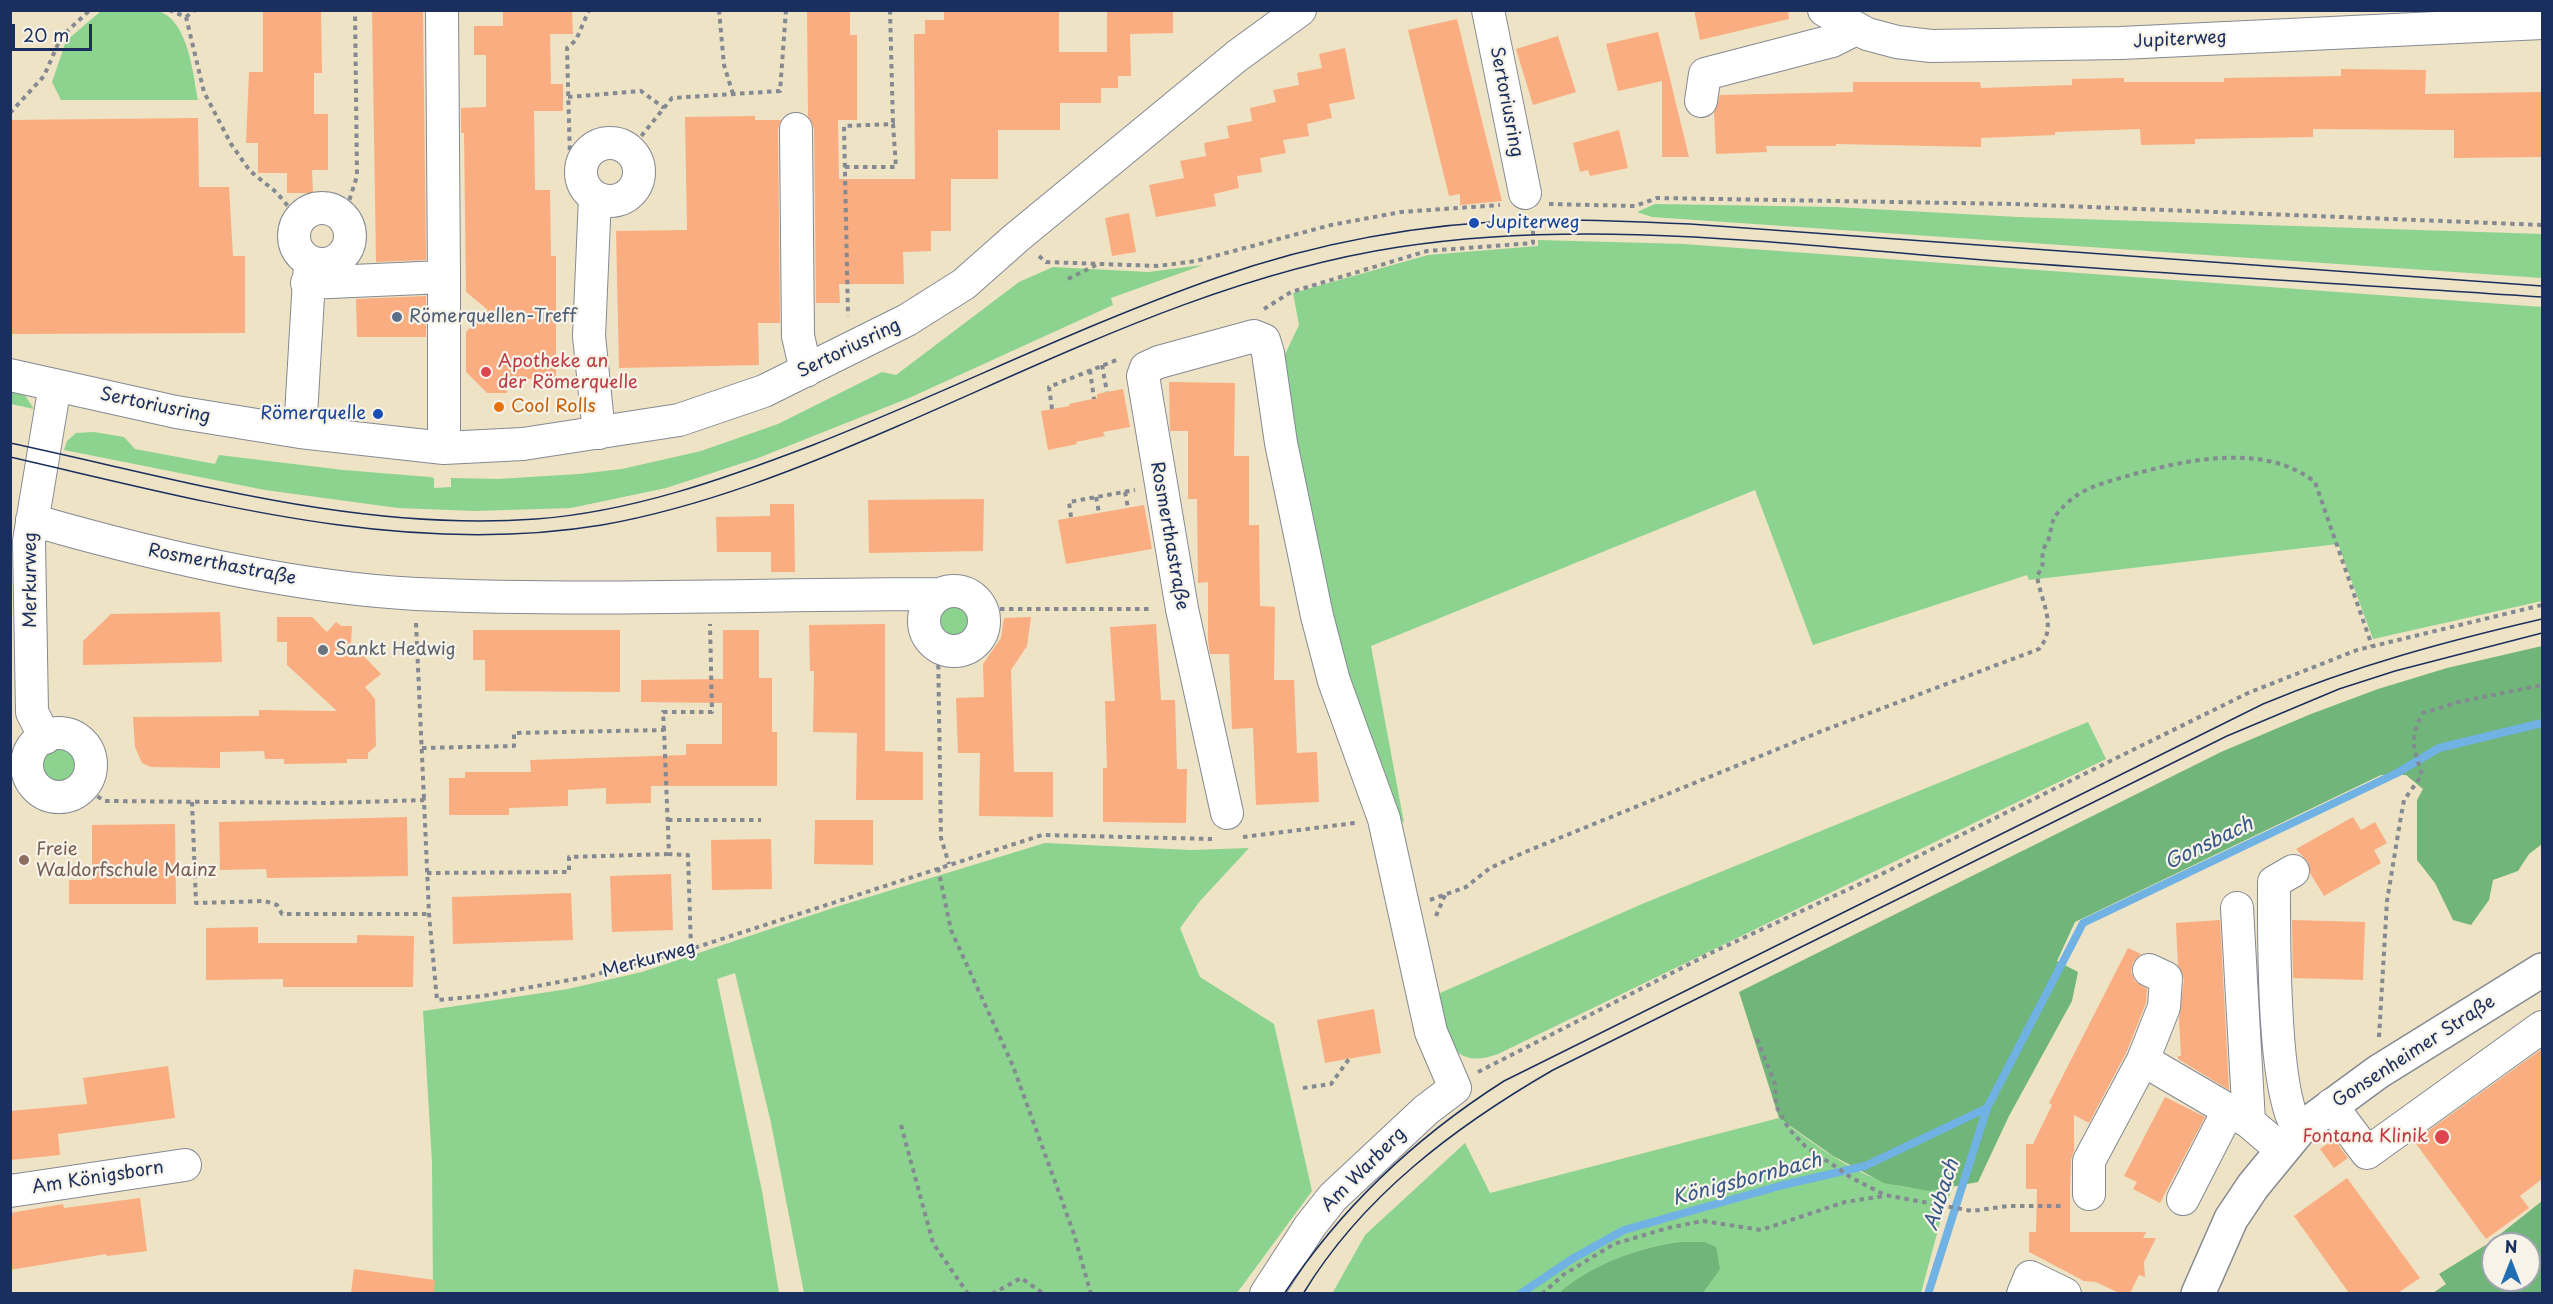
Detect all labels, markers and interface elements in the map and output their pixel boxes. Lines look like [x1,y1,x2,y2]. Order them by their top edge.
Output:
scale bar [15,12,94,50]
text: 20 m [23,21,69,48]
street label: Jupiterweg [2133,27,2227,53]
street label: Sertoriusring [1485,45,1527,159]
place label: Jupiterweg [1486,212,1580,234]
marker: Jupiterweg [1467,216,1481,230]
place label: Römerquellen-Treff [409,306,577,328]
marker: Römerquellen-Treff [390,310,404,324]
street label: Sertoriusring [794,315,904,383]
place label: Apotheke an der Römerquelle [498,351,638,394]
marker: Apotheke an der Römerquelle [479,365,493,379]
street label: Sertoriusring [98,384,212,428]
place label: Cool Rolls [511,396,596,418]
marker: Cool Rolls [492,400,506,414]
place label: Römerquelle [260,403,366,425]
marker: Römerquelle [371,407,385,421]
street label: Rosmerthastraße [1145,460,1193,612]
street label: Merkurweg [20,532,42,628]
street label: Rosmerthastraße [146,540,298,590]
place label: Sankt Hedwig [335,639,456,661]
marker: Sankt Hedwig [316,643,330,657]
water label: Gonsbach [2161,812,2257,876]
place label: Freie Waldorfschule Mainz [36,839,216,882]
marker: Freie Waldorfschule Mainz [17,853,31,867]
street label: Merkurweg [600,937,698,983]
street label: Gonsenheimer Straße [2329,991,2499,1113]
street label: Am Warberg [1317,1123,1411,1217]
place label: Fontana Klinik [2302,1126,2428,1148]
marker: Fontana Klinik [2433,1128,2451,1146]
water label: Königsbornbach [1670,1149,1824,1211]
street label: Am Königsborn [31,1157,165,1199]
water label: Aubach [1919,1157,1965,1233]
north arrow [2481,1232,2541,1292]
text: N [2505,1234,2517,1258]

